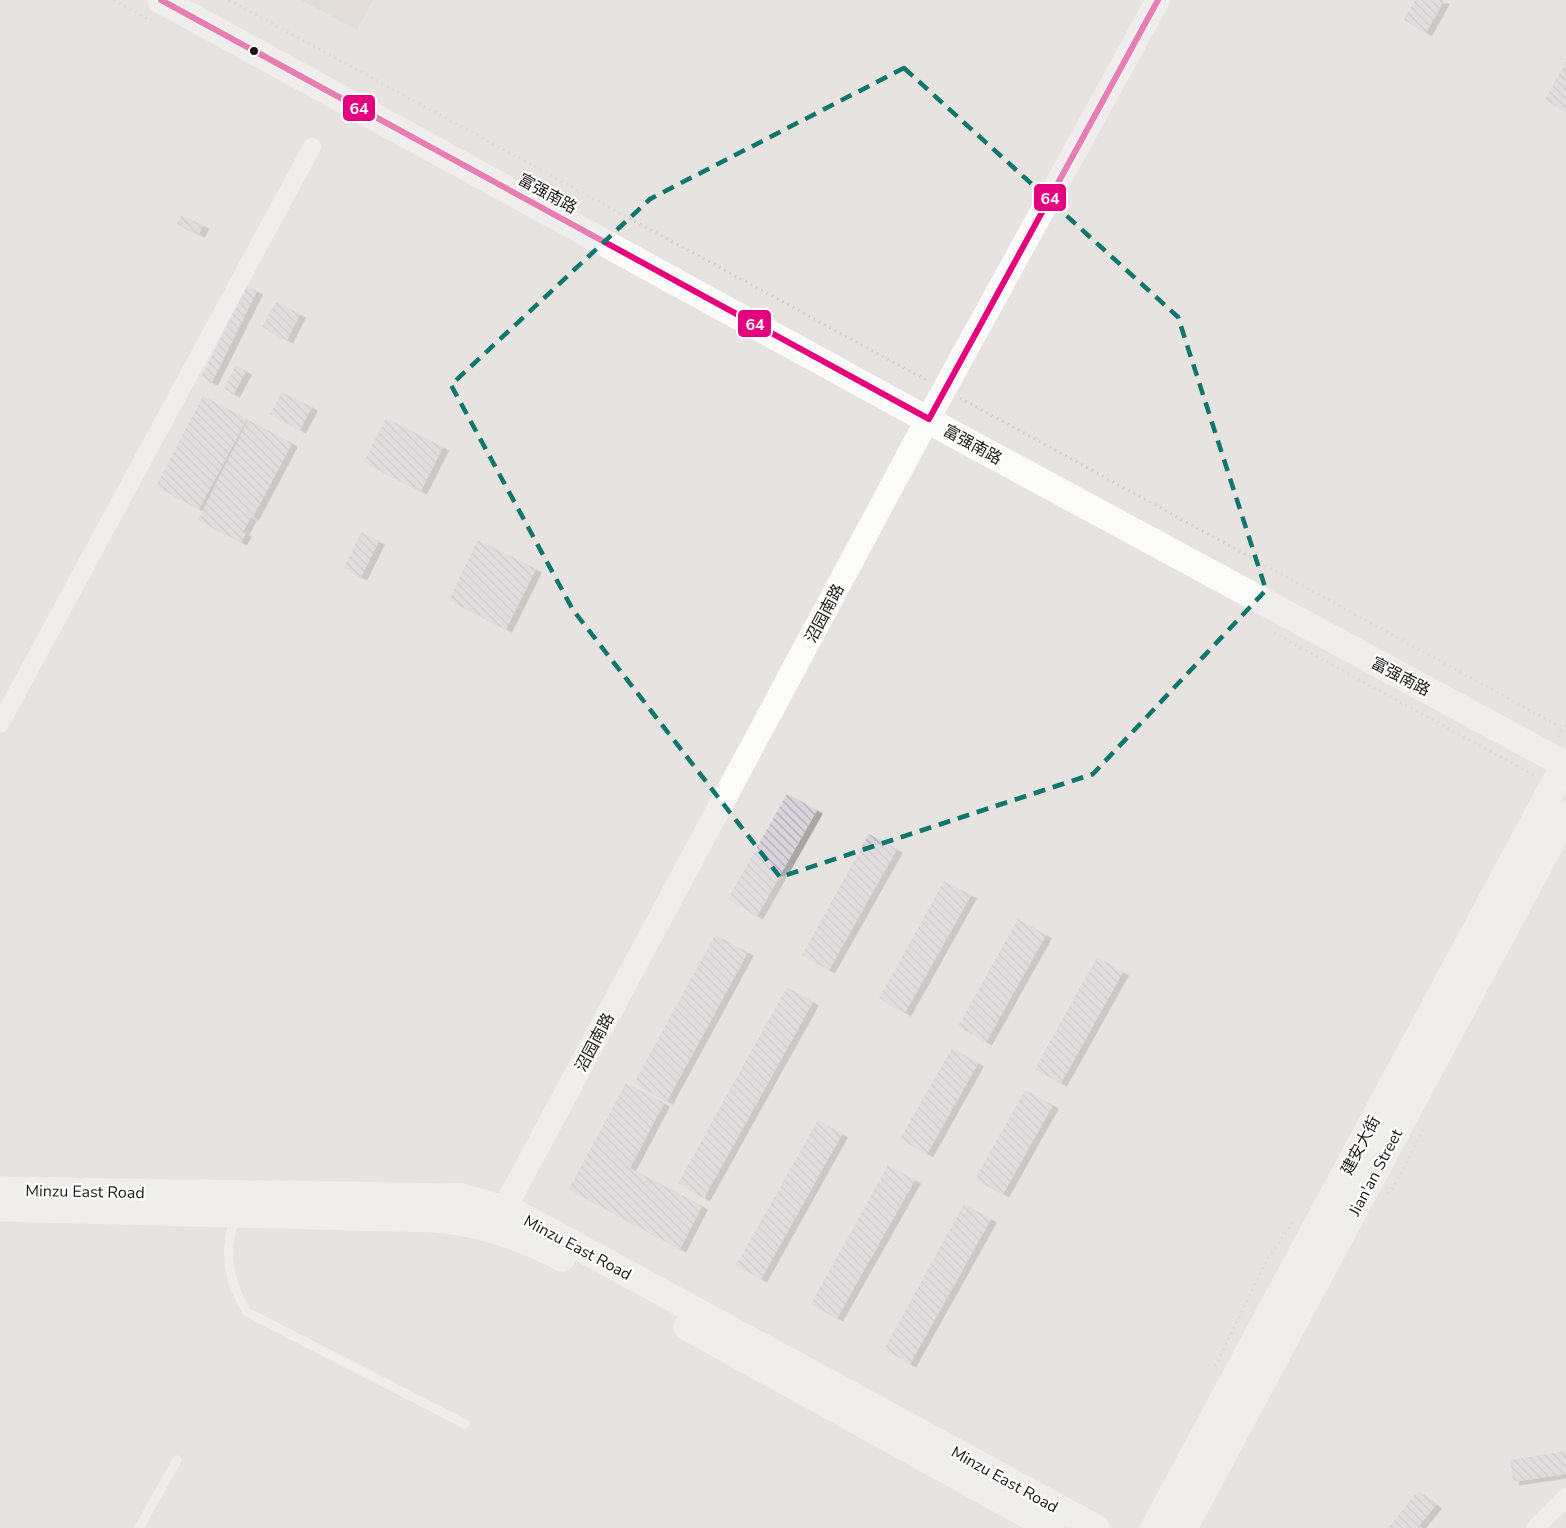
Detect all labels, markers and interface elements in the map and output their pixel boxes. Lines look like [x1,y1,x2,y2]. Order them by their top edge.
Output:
unlabelled marker [248,45,260,57]
line badge: 64 [342,94,376,122]
text: 64 [349,98,369,120]
street label: 富强南路 [514,169,581,219]
line badge: 64 [1033,183,1067,212]
text: 64 [1040,188,1060,210]
line badge: 64 [737,309,772,338]
text: 64 [745,314,765,336]
street label: 富强南路 [939,420,1006,470]
street label: 沼园南路 [800,580,850,647]
street label: 富强南路 [1367,652,1434,702]
street label: 沼园南路 [570,1009,620,1076]
street label: 建安大街 [1336,1112,1386,1179]
street label: Jian'an Street [1343,1125,1408,1221]
street label: Minzu East Road [25,1180,145,1204]
street label: Minzu East Road [520,1210,635,1286]
street label: Minzu East Road [947,1441,1062,1518]

